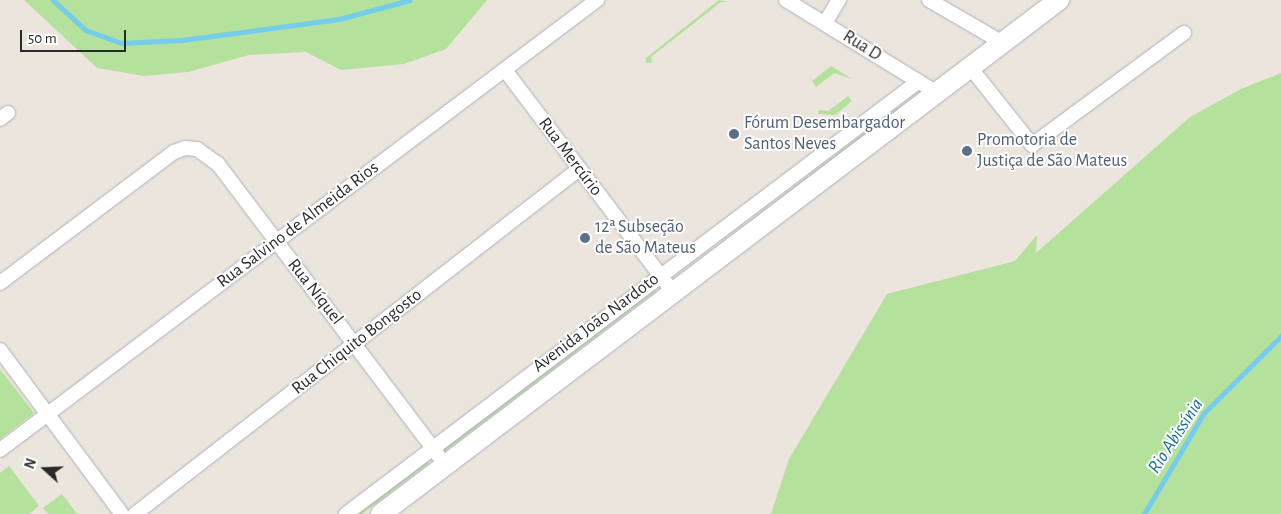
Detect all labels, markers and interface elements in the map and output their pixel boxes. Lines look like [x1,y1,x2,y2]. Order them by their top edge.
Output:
scale bar [22,20,129,52]
street label: Rua D [839,26,885,66]
text: 50 m [28,31,57,46]
street label: Rua Mercúrio [533,113,607,201]
place label: Fórum Desembargador Santos Neves [744,113,905,156]
marker: Fórum Desembargador Santos Neves [728,128,740,140]
place label: Promotoria de Justiça de São Mateus [977,130,1127,172]
marker: Promotoria de Justiça de São Mateus [961,145,973,157]
street label: Rua Salvino de Almeida Rios [213,157,383,293]
place label: 12ª Subseção de São Mateus [595,217,696,260]
marker: 12ª Subseção de São Mateus [579,232,591,244]
street label: Rua Níquel [283,255,347,329]
street label: Avenida João Nardoto [529,268,663,378]
street label: Rua Chiquito Bongosto [288,284,426,400]
water label: Rio Abissínia [1143,394,1209,478]
north arrow [20,444,70,494]
text: N [23,457,39,471]

